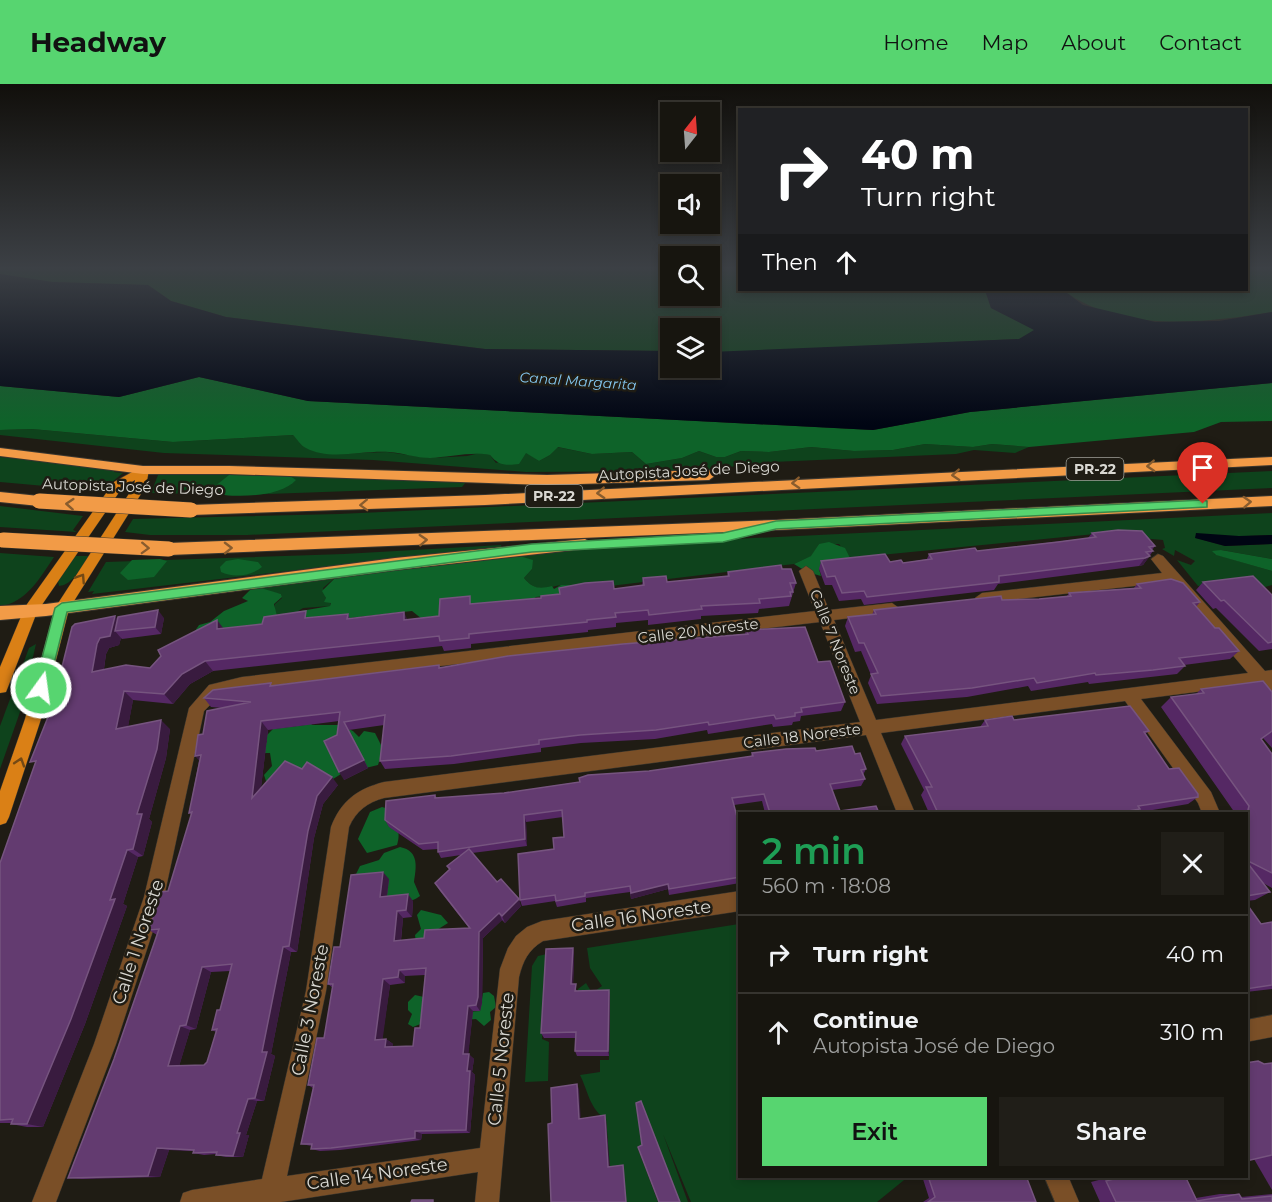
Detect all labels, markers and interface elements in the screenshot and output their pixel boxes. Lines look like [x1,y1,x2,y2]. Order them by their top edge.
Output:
text: Headway [30,25,166,59]
text: Home [883,30,948,55]
text: Map [981,30,1028,55]
text: About [1061,30,1126,55]
text: Contact [1159,30,1242,55]
north arrow [660,102,720,162]
map controls [660,102,720,378]
text: 40 m [861,128,974,180]
icon: right [762,132,840,210]
button: sound [660,174,720,234]
text: Turn right [861,180,996,213]
button: search [660,246,720,306]
icon: ahead [830,246,863,279]
text: Then [762,249,818,276]
button: layers [660,318,720,378]
water label: Canal Margarita [519,368,637,394]
pin [1177,442,1228,504]
icon: arrive [1186,451,1219,484]
street label: Autopista José de Diego [598,456,780,485]
road number: PR-22 [1066,458,1124,480]
one-way arrow [1146,460,1155,473]
one-way arrow [951,469,960,481]
street label: Autopista José de Diego [42,474,224,499]
one-way arrow [791,477,800,490]
road number: PR-22 [526,485,582,507]
one-way arrow [597,487,606,500]
one-way arrow [1242,495,1251,508]
one-way arrow [65,497,74,510]
one-way arrow [360,498,369,511]
one-way arrow [418,533,427,546]
one-way arrow [141,542,150,555]
one-way arrow [223,542,232,555]
one-way arrow [73,574,85,584]
street label: Calle 7 Noreste [806,586,865,697]
street label: Calle 20 Noreste [637,614,759,647]
position arrow [9,656,73,720]
street label: Calle 18 Noreste [742,719,862,752]
one-way arrow [13,757,25,768]
text: 2 min [762,829,866,873]
button: close [1161,832,1224,895]
text: 560 m · 18:08 [762,874,891,898]
street label: Calle 1 Noreste [107,877,169,1007]
street label: Calle 16 Noreste [570,895,713,937]
icon: right [762,938,795,971]
text: Turn right [813,941,928,968]
text: 40 m [1166,941,1224,968]
street label: Calle 3 Noreste [286,942,334,1078]
street label: Calle 5 Noreste [483,991,519,1127]
text: Continue [813,1007,919,1034]
icon: ahead [762,1016,795,1049]
text: 310 m [1160,1019,1224,1046]
text: Autopista José de Diego [813,1034,1055,1058]
button: Exit [762,1097,987,1166]
button: Share [999,1097,1224,1166]
street label: Calle 14 Noreste [305,1153,449,1195]

